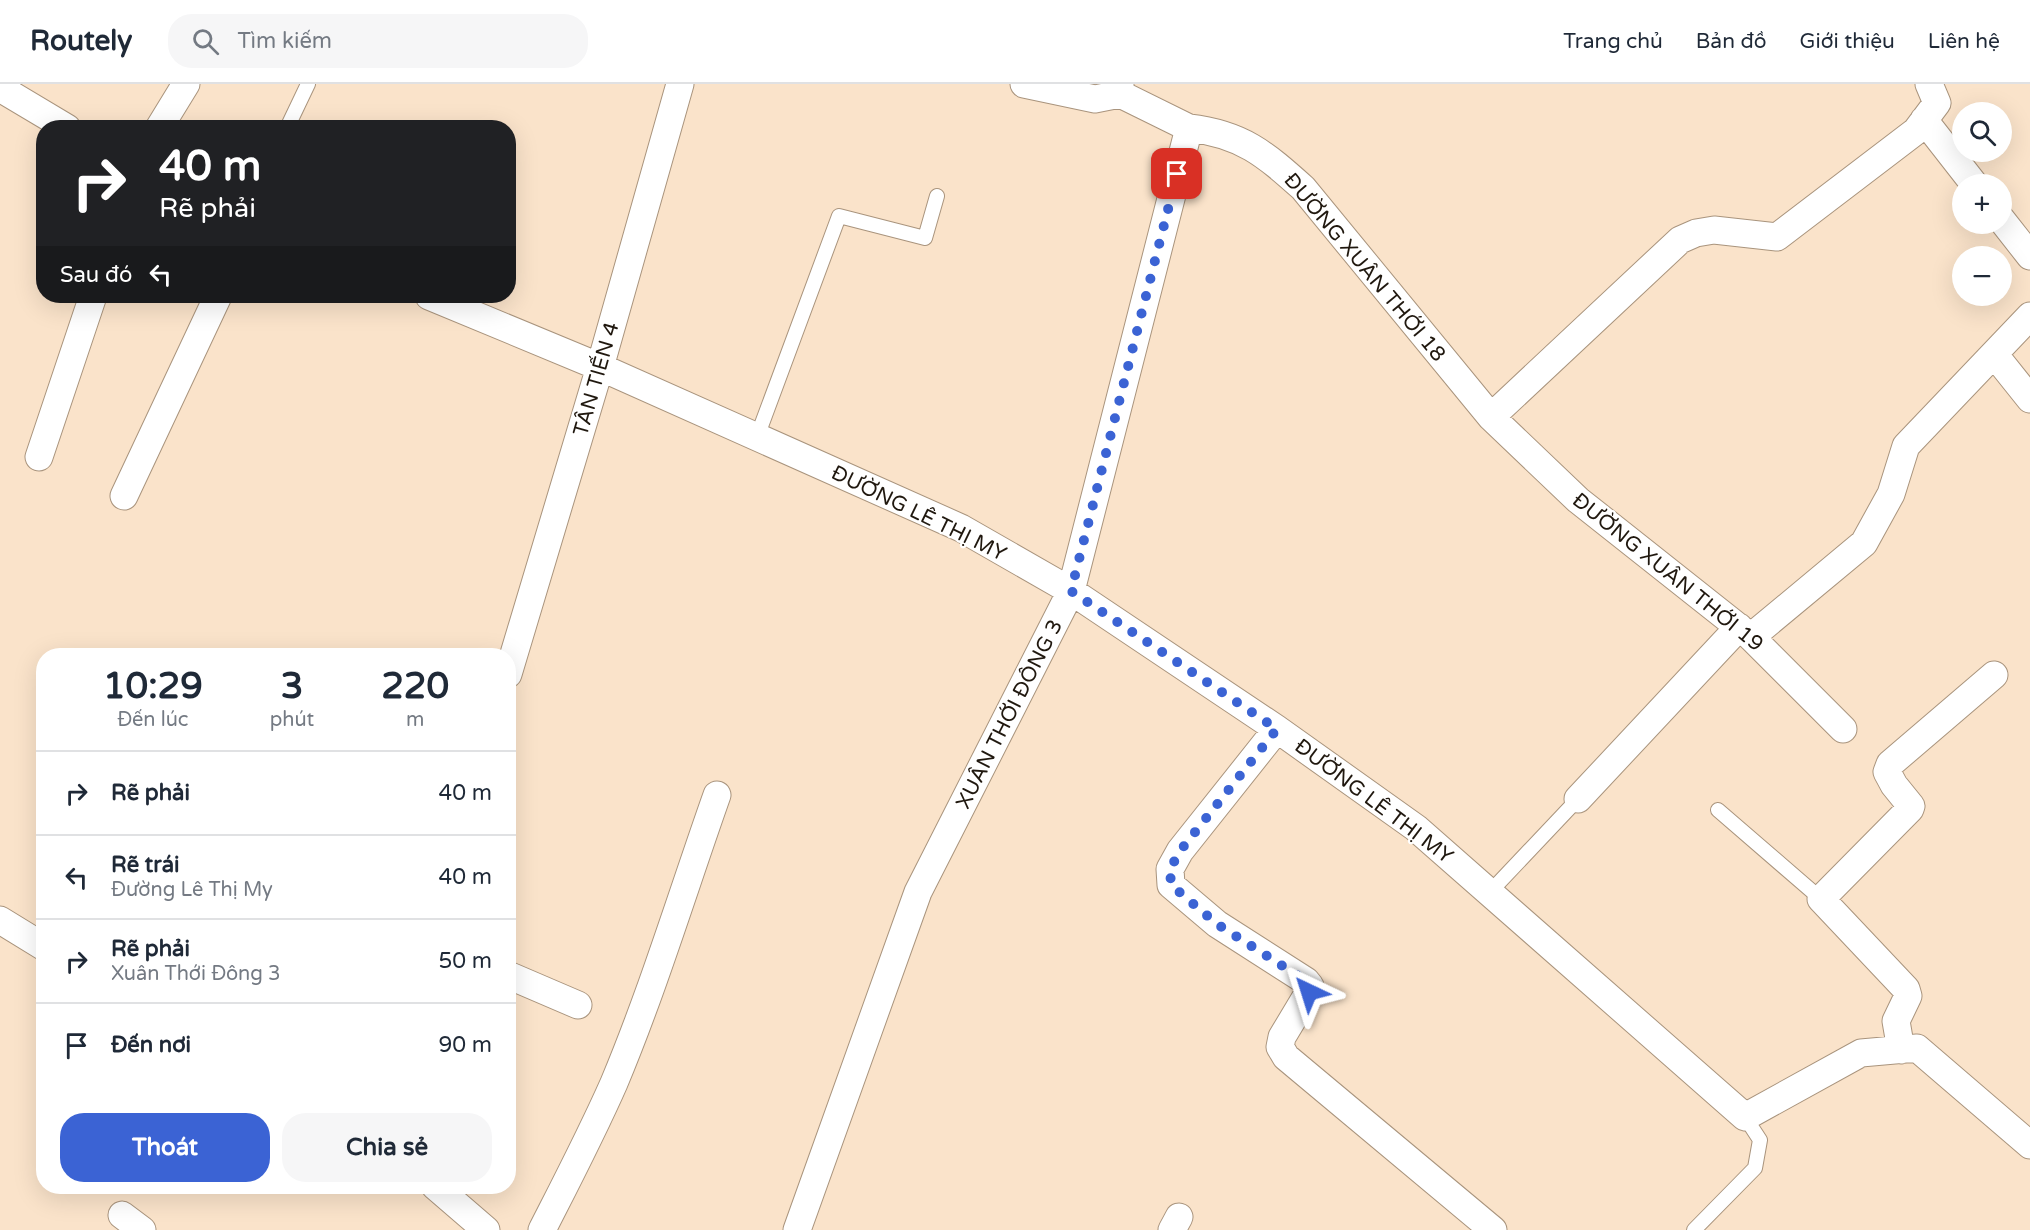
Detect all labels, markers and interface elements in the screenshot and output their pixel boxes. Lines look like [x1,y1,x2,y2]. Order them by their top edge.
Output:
search box [168,14,588,68]
text: Routely [30,24,132,58]
icon: search [189,25,222,58]
text: Tìm kiếm [237,28,332,54]
text: Trang chủ [1563,29,1663,54]
text: Bản đồ [1696,29,1767,54]
text: Giới thiệu [1800,29,1895,54]
text: Liên hệ [1928,29,2000,54]
map controls [1952,102,2012,306]
button: search [1952,102,2012,162]
text: 40 m [159,141,261,192]
icon: right [60,144,138,222]
pin [1151,148,1202,199]
icon: arrive [1160,157,1193,190]
street label: ĐƯỜNG XUÂN THỚI 18 [1278,168,1451,367]
button: + [1952,174,2012,234]
text: Rẽ phải [159,192,256,225]
button: − [1952,246,2012,306]
icon: left [144,258,177,291]
text: Sau đó [60,262,132,288]
street label: TÂN TIẾN 4 [566,319,625,439]
street label: ĐƯỜNG LÊ THỊ MY [827,460,1011,567]
street label: ĐƯỜNG XUÂN THỚI 19 [1567,488,1768,657]
street label: XUÂN THỚI ĐÔNG 3 [951,615,1068,813]
text: 10:29 [103,665,203,708]
text: 3 [281,665,303,708]
text: 220 [381,665,449,708]
text: Đến lúc [117,708,188,732]
text: phút [270,708,314,732]
text: m [406,708,424,732]
street label: ĐƯỜNG LÊ THỊ MY [1290,734,1458,869]
icon: right [60,777,93,810]
text: Rẽ phải [111,780,190,806]
text: 40 m [438,780,492,806]
text: Rẽ trái [111,852,180,878]
icon: left [60,861,93,894]
text: 40 m [438,864,492,890]
text: Đường Lê Thị My [111,878,273,902]
text: Rẽ phải [111,936,190,962]
icon: right [60,945,93,978]
text: 50 m [438,948,492,974]
position arrow [1277,960,1341,1024]
text: Xuân Thới Đông 3 [111,962,281,986]
icon: arrive [60,1029,93,1062]
text: Đến nơi [111,1032,191,1058]
text: 90 m [438,1032,492,1058]
button: Thoát [60,1113,270,1182]
button: Chia sẻ [282,1113,492,1182]

